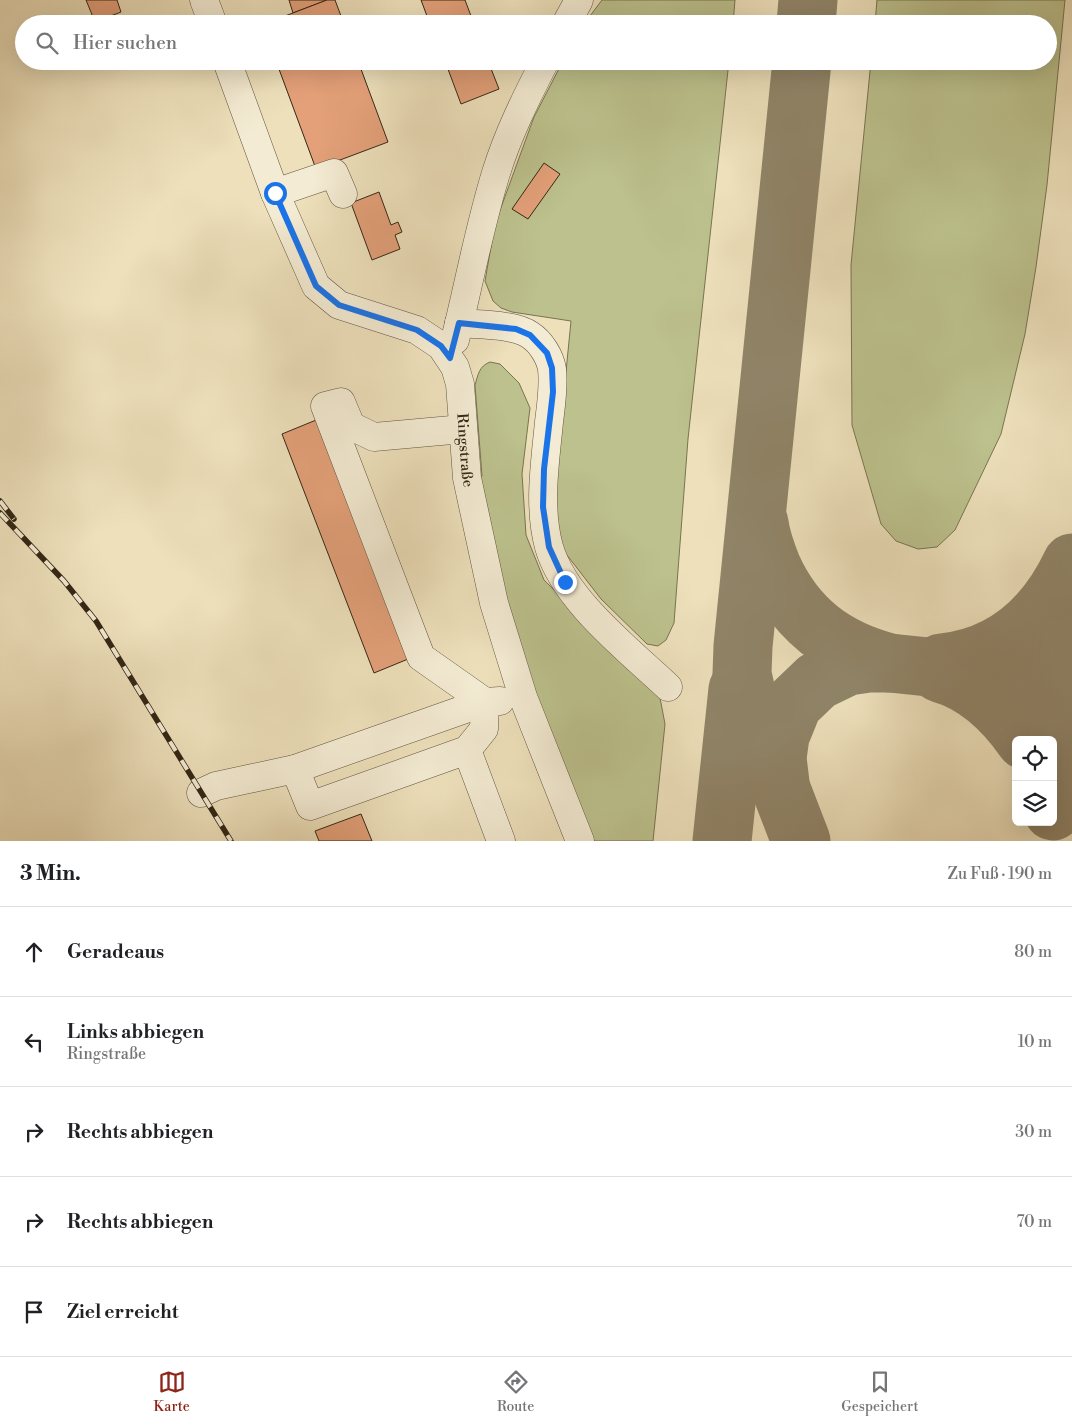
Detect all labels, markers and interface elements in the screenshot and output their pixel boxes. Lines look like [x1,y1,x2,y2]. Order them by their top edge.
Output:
search box [15,15,1057,70]
icon: search [33,29,61,57]
text: Hier suchen [73,31,177,55]
route start [264,182,287,205]
street label: Ringstraße [452,413,478,489]
route end [554,571,577,594]
map controls [1012,736,1057,826]
button: locate [1012,736,1057,781]
button: layers [1012,781,1057,826]
text: 3 Min. [20,861,81,887]
text: Zu Fuß · 190 m [947,864,1052,884]
icon: ahead [20,938,48,966]
text: Geradeaus [67,940,164,964]
text: 80 m [1014,942,1052,962]
text: Links abbiegen [67,1020,204,1044]
icon: left [20,1028,48,1056]
text: 10 m [1018,1032,1052,1052]
text: Ringstraße [67,1044,146,1064]
icon: right [20,1118,48,1146]
text: Rechts abbiegen [67,1120,213,1144]
text: 30 m [1015,1122,1052,1142]
icon: right [20,1208,48,1236]
text: Rechts abbiegen [67,1210,213,1234]
text: 70 m [1016,1212,1052,1232]
icon: arrive [20,1298,48,1326]
text: Ziel erreicht [67,1300,178,1324]
tab: Karte [154,1368,190,1416]
tab: Route [497,1368,534,1416]
tab: Gespeichert [841,1368,918,1416]

